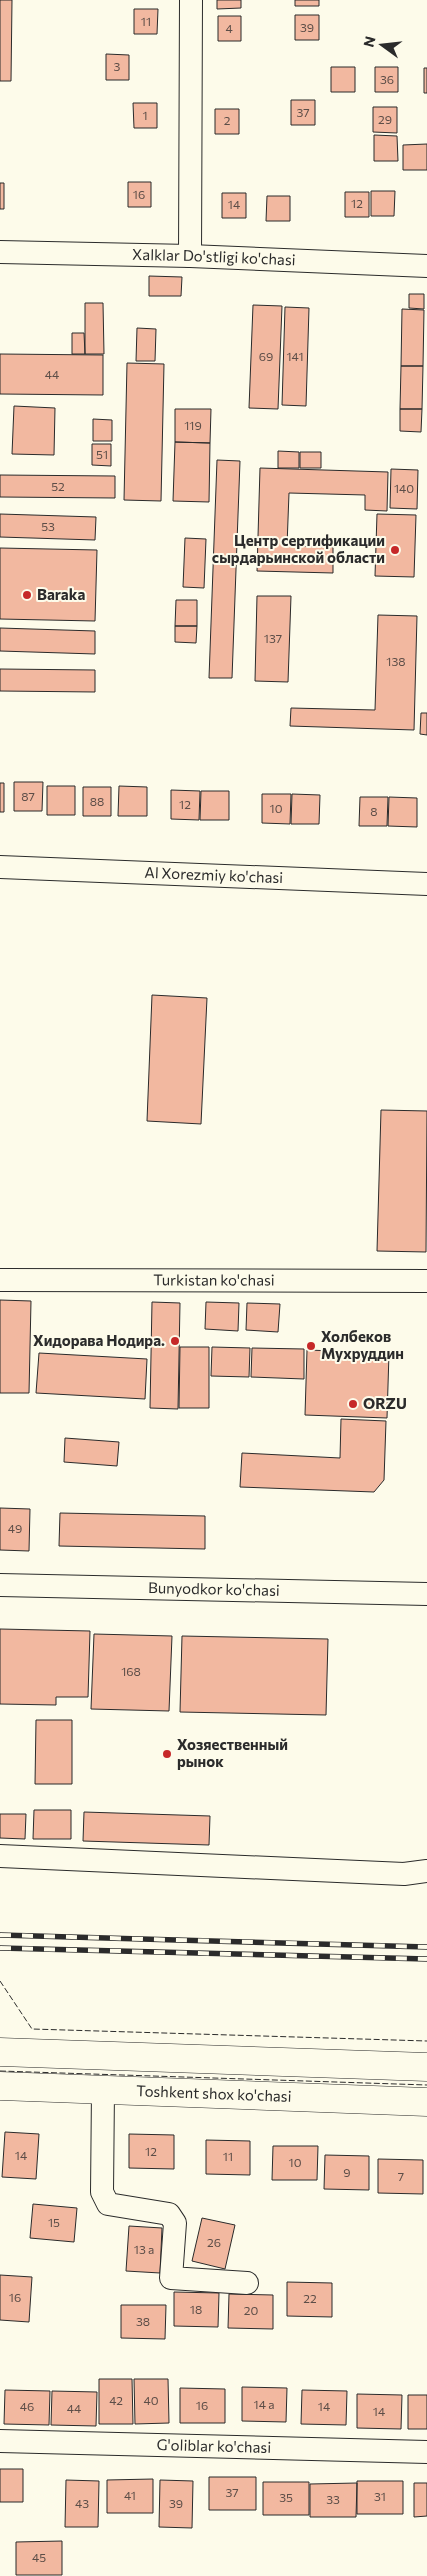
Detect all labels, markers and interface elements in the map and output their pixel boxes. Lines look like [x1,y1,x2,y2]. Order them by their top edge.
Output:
house number: 11 [141,14,151,28]
house number: 39 [300,20,314,34]
north arrow [357,20,407,70]
house number: 4 [225,21,233,35]
text: N [359,34,379,49]
house number: 3 [114,59,121,73]
house number: 36 [380,72,394,86]
house number: 37 [296,105,310,119]
house number: 1 [142,108,148,122]
house number: 29 [378,112,392,126]
house number: 2 [224,113,231,127]
house number: 16 [133,187,145,201]
house number: 12 [351,196,363,210]
house number: 14 [228,197,240,211]
street label: Xalklar Do'stligi ko'chasi [132,245,296,268]
house number: 69 [259,349,273,363]
house number: 141 [286,349,304,363]
house number: 44 [45,367,59,381]
house number: 119 [184,418,202,432]
house number: 51 [96,447,108,461]
house number: 52 [51,479,65,493]
house number: 140 [394,481,414,495]
house number: 53 [41,519,55,533]
place label: Центр сертификации сырдарьинской области [212,531,385,566]
marker: Центр сертификации сырдарьинской области [389,544,401,556]
place label: Baraka [37,585,85,603]
marker: Baraka [21,589,33,601]
house number: 137 [264,631,282,645]
house number: 138 [386,654,406,668]
house number: 87 [21,789,35,803]
house number: 88 [90,794,104,808]
house number: 12 [179,797,191,811]
house number: 10 [270,801,283,815]
house number: 8 [370,804,378,818]
street label: Al Xorezmiy ko'chasi [144,863,284,886]
street label: Turkistan ko'chasi [153,1270,275,1289]
place label: Холбеков Мухруддин [321,1327,404,1362]
place label: Хидорава Нодира. [33,1331,165,1349]
marker: Хидорава Нодира. [169,1335,181,1347]
marker: Холбеков Мухруддин [305,1340,317,1352]
place label: ORZU [363,1394,407,1412]
marker: ORZU [347,1398,359,1410]
house number: 49 [8,1521,22,1535]
street label: Bunyodkor ko'chasi [148,1578,280,1599]
house number: 168 [121,1664,141,1678]
place label: Хозяественный рынок [177,1735,288,1770]
marker: Хозяественный рынок [161,1748,173,1760]
street label: Toshkent shox ko'chasi [136,2081,292,2105]
house number: 12 [145,2144,157,2158]
house number: 14 [15,2148,27,2162]
house number: 11 [223,2149,233,2163]
house number: 10 [289,2155,302,2169]
house number: 9 [343,2165,351,2179]
house number: 7 [398,2169,404,2183]
house number: 15 [48,2215,60,2229]
house number: 26 [207,2235,221,2249]
house number: 13 а [134,2242,154,2256]
house number: 16 [9,2290,21,2304]
house number: 22 [303,2291,317,2305]
house number: 18 [190,2302,202,2316]
house number: 20 [244,2303,258,2317]
house number: 38 [136,2314,150,2328]
house number: 42 [109,2393,123,2407]
house number: 40 [143,2393,159,2407]
house number: 14 а [254,2397,274,2411]
house number: 16 [196,2398,208,2412]
house number: 46 [20,2399,34,2413]
house number: 14 [318,2399,330,2413]
house number: 44 [67,2401,81,2415]
house number: 14 [373,2404,385,2418]
street label: G'oliblar ko'chasi [157,2435,271,2456]
house number: 37 [225,2485,239,2499]
house number: 41 [124,2488,136,2502]
house number: 31 [374,2489,386,2503]
house number: 35 [279,2490,293,2504]
house number: 33 [326,2492,340,2506]
house number: 43 [75,2496,89,2510]
house number: 39 [169,2496,183,2510]
house number: 45 [32,2550,46,2564]

